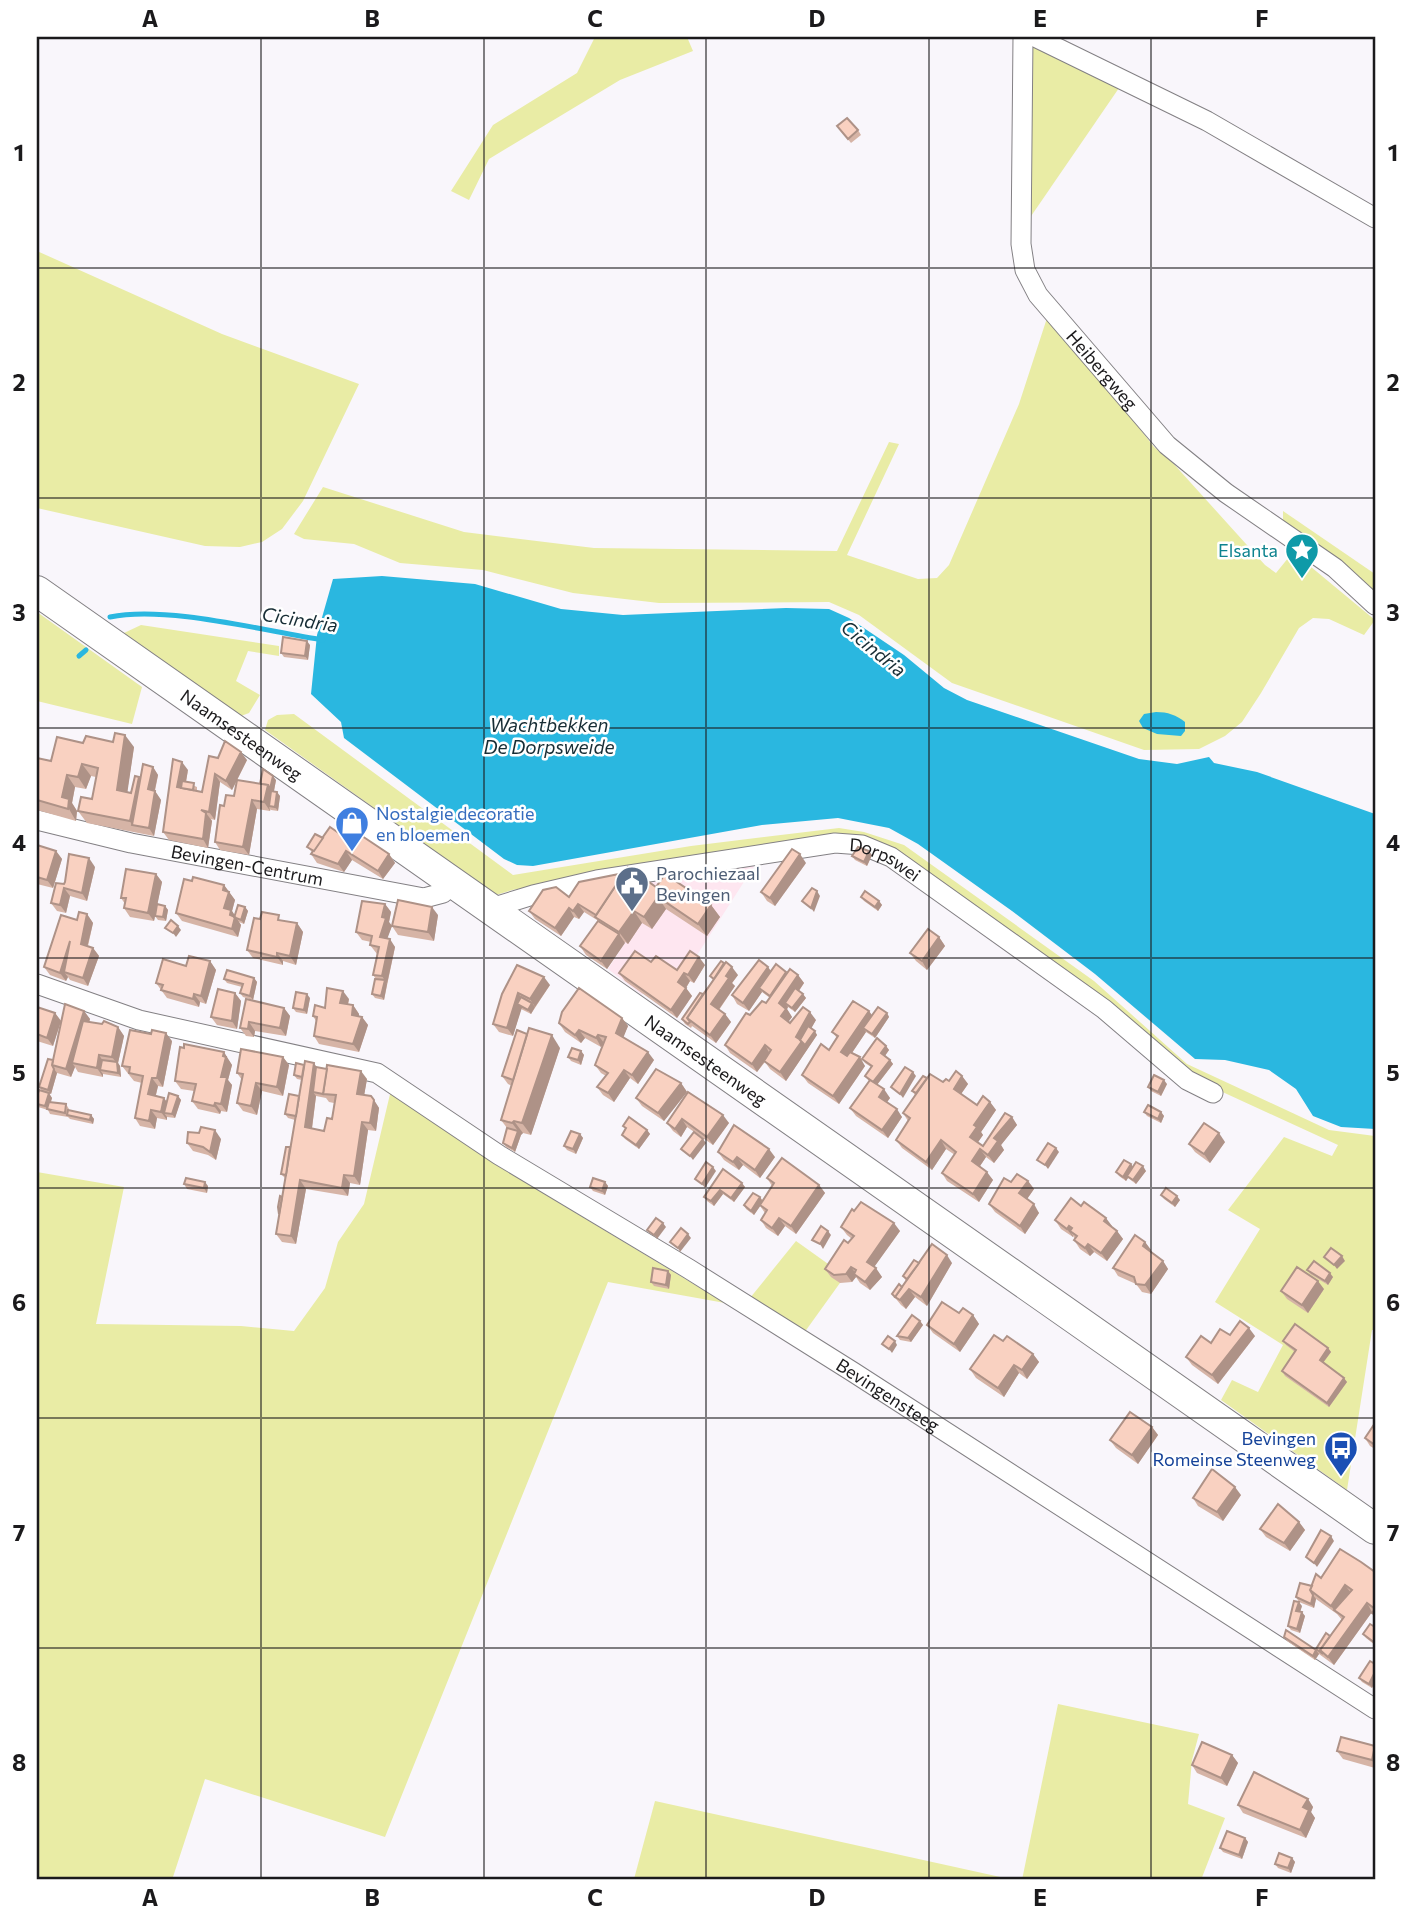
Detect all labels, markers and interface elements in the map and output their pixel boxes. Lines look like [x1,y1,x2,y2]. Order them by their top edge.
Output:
text: A [142,4,159,32]
text: B [364,4,380,32]
text: C [587,4,603,32]
text: D [809,4,826,32]
text: E [1033,4,1047,32]
text: F [1255,4,1269,32]
text: 1 [14,138,24,166]
text: 1 [1388,138,1398,166]
street label: Heibergweg [1062,325,1143,414]
text: 2 [12,368,26,396]
text: 2 [1386,368,1400,396]
place icon: Elsanta [1283,531,1321,580]
place label: Elsanta [1218,539,1278,561]
text: 3 [12,598,26,626]
text: 3 [1386,598,1400,626]
water label: Cicindria [260,602,340,636]
water label: Cicindria [837,615,911,681]
street label: Naamsesteenweg [177,684,307,785]
water label: Wachtbekken De Dorpsweide [484,713,614,758]
place label: Nostalgie decoratie en bloemen [376,802,534,845]
shop icon: Nostalgie decoratie en bloemen [333,804,371,853]
text: 4 [12,828,26,856]
text: 4 [1386,828,1400,856]
street label: Dorpswei [849,833,925,886]
street label: Bevingen-Centrum [169,840,325,890]
place label: Parochiezaal Bevingen [656,862,760,905]
public building icon: Parochiezaal Bevingen [613,864,651,913]
street label: Naamsesteenweg [641,1010,771,1110]
text: 5 [12,1058,26,1086]
text: 5 [1386,1058,1400,1086]
text: 6 [12,1288,26,1316]
text: 6 [1386,1288,1400,1316]
street label: Bevingensteeg [832,1353,944,1436]
place label: Bevingen Romeinse Steenweg [1152,1427,1316,1470]
bus stop icon: Bevingen Romeinse Steenweg [1322,1429,1360,1478]
text: 7 [13,1518,25,1546]
text: 7 [1387,1518,1399,1546]
text: 8 [12,1748,26,1776]
text: 8 [1386,1748,1400,1776]
text: A [142,1883,159,1911]
text: B [364,1883,380,1911]
text: C [587,1883,603,1911]
text: D [809,1883,826,1911]
text: E [1033,1883,1047,1911]
text: F [1255,1883,1269,1911]

